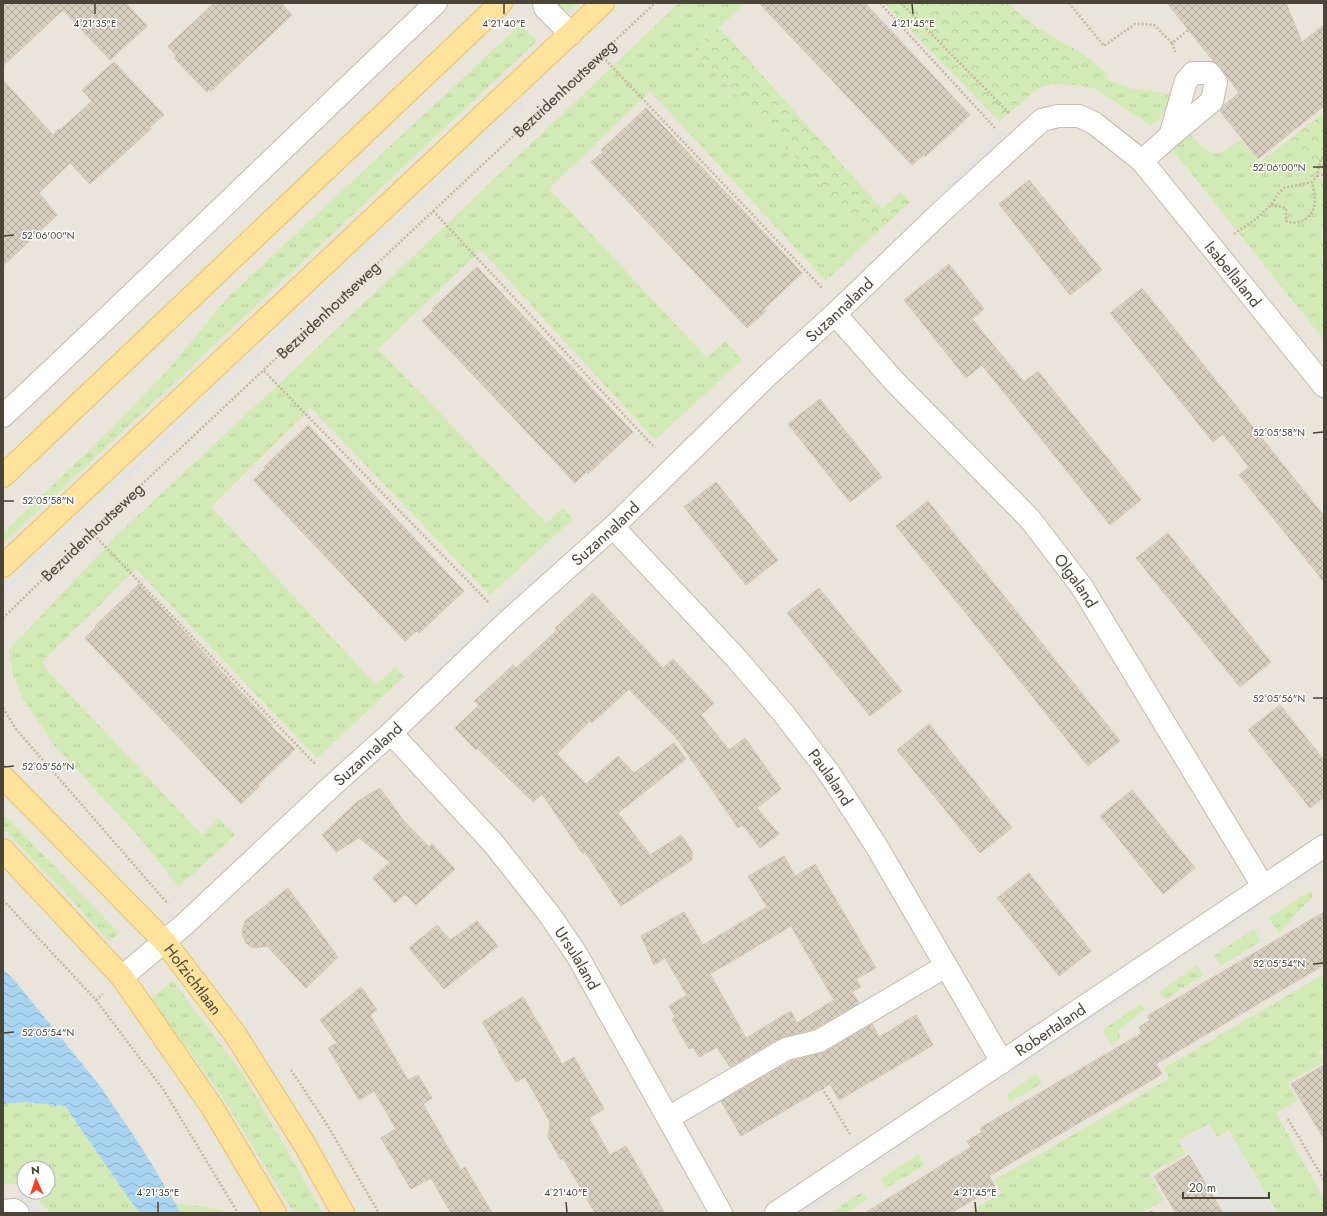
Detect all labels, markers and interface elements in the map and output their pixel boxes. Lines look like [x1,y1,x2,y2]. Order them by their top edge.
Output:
text: 4°21'35"E [74,16,116,31]
text: 4°21'40"E [482,16,526,31]
text: 4°21'45"E [891,16,935,31]
street label: Bezuidenhoutseweg [507,34,621,142]
text: 52°06'00"N [1252,160,1306,175]
text: 52°06'00"N [21,228,75,243]
street label: Isabellaland [1199,236,1267,312]
street label: Bezuidenhoutseweg [271,255,385,364]
street label: Suzannaland [800,272,878,347]
text: 52°05'58"N [1253,425,1305,440]
street label: Bezuidenhoutseweg [36,477,149,587]
text: 52°05'58"N [22,493,74,508]
street label: Suzannaland [566,496,644,571]
street label: Olgaland [1049,549,1103,612]
text: 52°05'56"N [1253,691,1305,706]
street label: Suzannaland [328,717,407,791]
street label: Paulaland [803,744,859,810]
text: 52°05'56"N [22,759,74,774]
street label: Ursulaland [549,922,606,994]
street label: Hofzichtlaan [159,939,228,1020]
text: 52°05'54"N [1253,956,1305,971]
street label: Robertaland [1010,997,1090,1061]
text: 52°05'54"N [22,1025,74,1040]
north arrow [16,1160,56,1200]
text: N [31,1162,40,1178]
scale bar [1183,1174,1269,1200]
text: 20 m [1189,1179,1216,1197]
text: 4°21'35"E [137,1185,179,1200]
text: 4°21'40"E [544,1185,588,1200]
text: 4°21'45"E [953,1185,997,1200]

